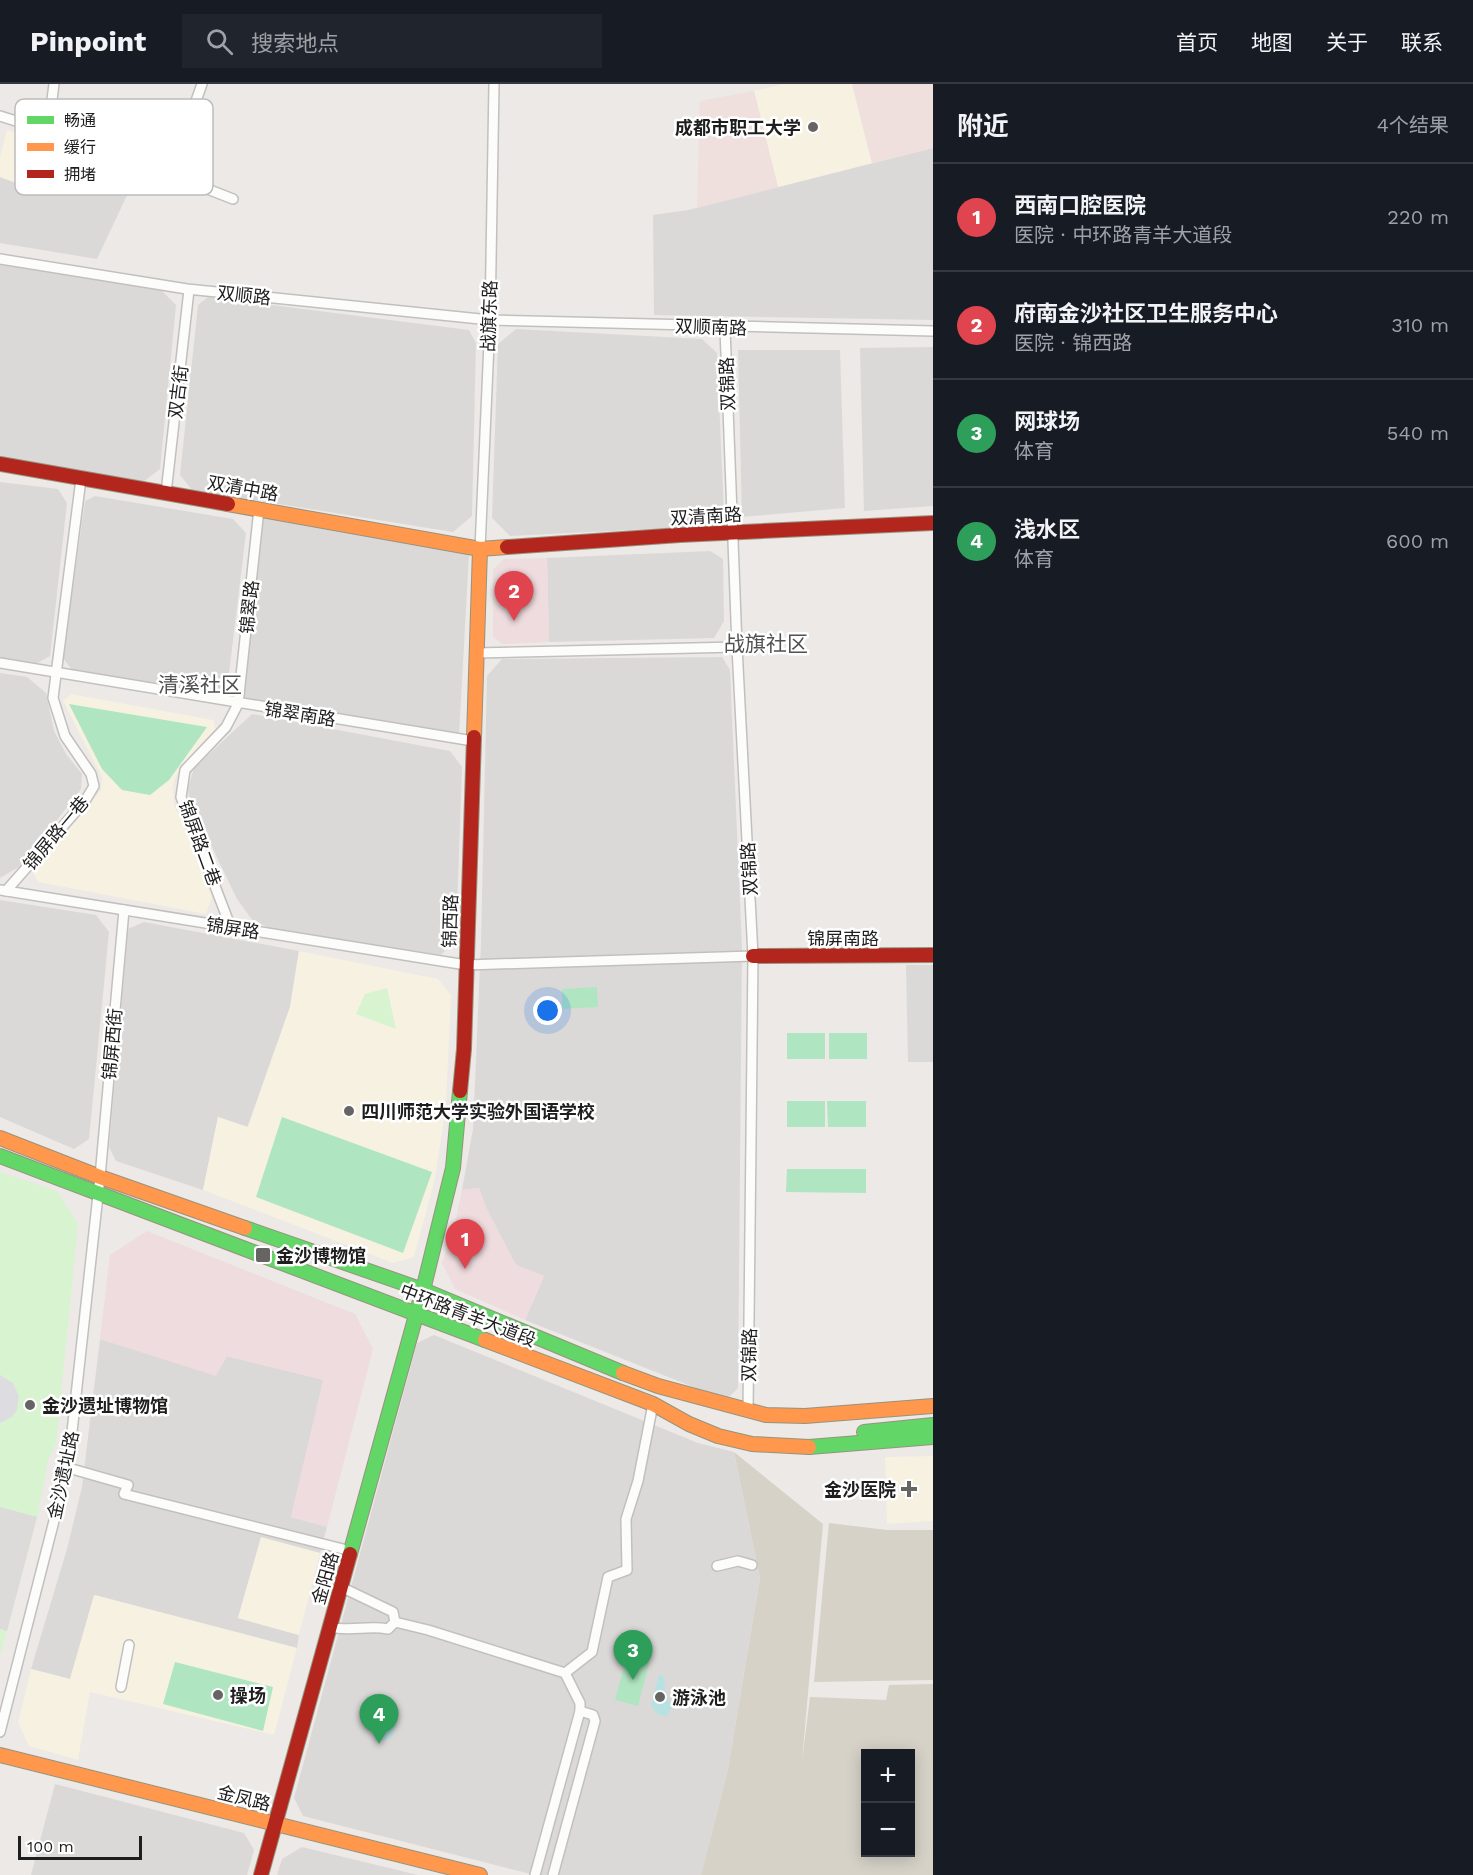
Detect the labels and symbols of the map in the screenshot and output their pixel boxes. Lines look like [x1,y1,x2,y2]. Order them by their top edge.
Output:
legend [15,99,213,195]
text: 畅通 [64,111,96,130]
place label: 成都市职工大学 [675,117,801,138]
marker: 成都市职工大学 [806,120,820,134]
text: 缓行 [64,138,96,157]
text: 拥堵 [64,165,96,184]
street label: 战旗东路 [477,280,501,352]
street label: 双顺路 [216,282,272,308]
street label: 双顺南路 [675,315,747,339]
street label: 双锦路 [716,357,738,411]
street label: 双吉街 [164,364,192,420]
street label: 双清中路 [206,471,280,505]
street label: 双清南路 [669,504,743,528]
pin: 2 [494,572,534,621]
street label: 锦翠路 [236,579,262,635]
district label: 战旗社区 [724,631,808,656]
district label: 清溪社区 [158,672,242,697]
street label: 锦翠南路 [263,698,337,730]
street label: 锦屏路一巷 [19,792,93,874]
street label: 锦屏路二巷 [175,797,225,889]
street label: 双锦路 [737,841,761,897]
street label: 锦西路 [439,894,461,948]
street label: 锦屏路 [205,913,261,943]
street label: 锦屏南路 [807,928,879,949]
your location [533,996,562,1025]
street label: 锦屏西街 [98,1007,126,1081]
place label: 四川师范大学实验外国语学校 [361,1101,595,1122]
marker: 四川师范大学实验外国语学校 [342,1104,356,1118]
pin: 1 [446,1220,484,1269]
place label: 金沙博物馆 [276,1245,366,1266]
marker: 金沙博物馆 [254,1246,272,1264]
street label: 中环路青羊大道段 [397,1279,539,1351]
street label: 双锦路 [738,1328,760,1382]
place label: 金沙遗址博物馆 [42,1395,168,1416]
marker: 金沙遗址博物馆 [23,1398,37,1412]
street label: 金沙遗址路 [43,1429,83,1521]
place label: 金沙医院 [824,1479,896,1500]
marker: 金沙医院 [900,1480,918,1498]
street label: 金阳路 [307,1549,343,1607]
pin: 3 [614,1630,652,1680]
place label: 操场 [230,1685,266,1706]
place label: 游泳池 [672,1687,726,1708]
marker: 操场 [211,1688,225,1702]
marker: 游泳池 [653,1690,667,1704]
pin: 4 [360,1694,398,1744]
street label: 金凤路 [215,1781,273,1815]
scale bar [18,1833,142,1860]

